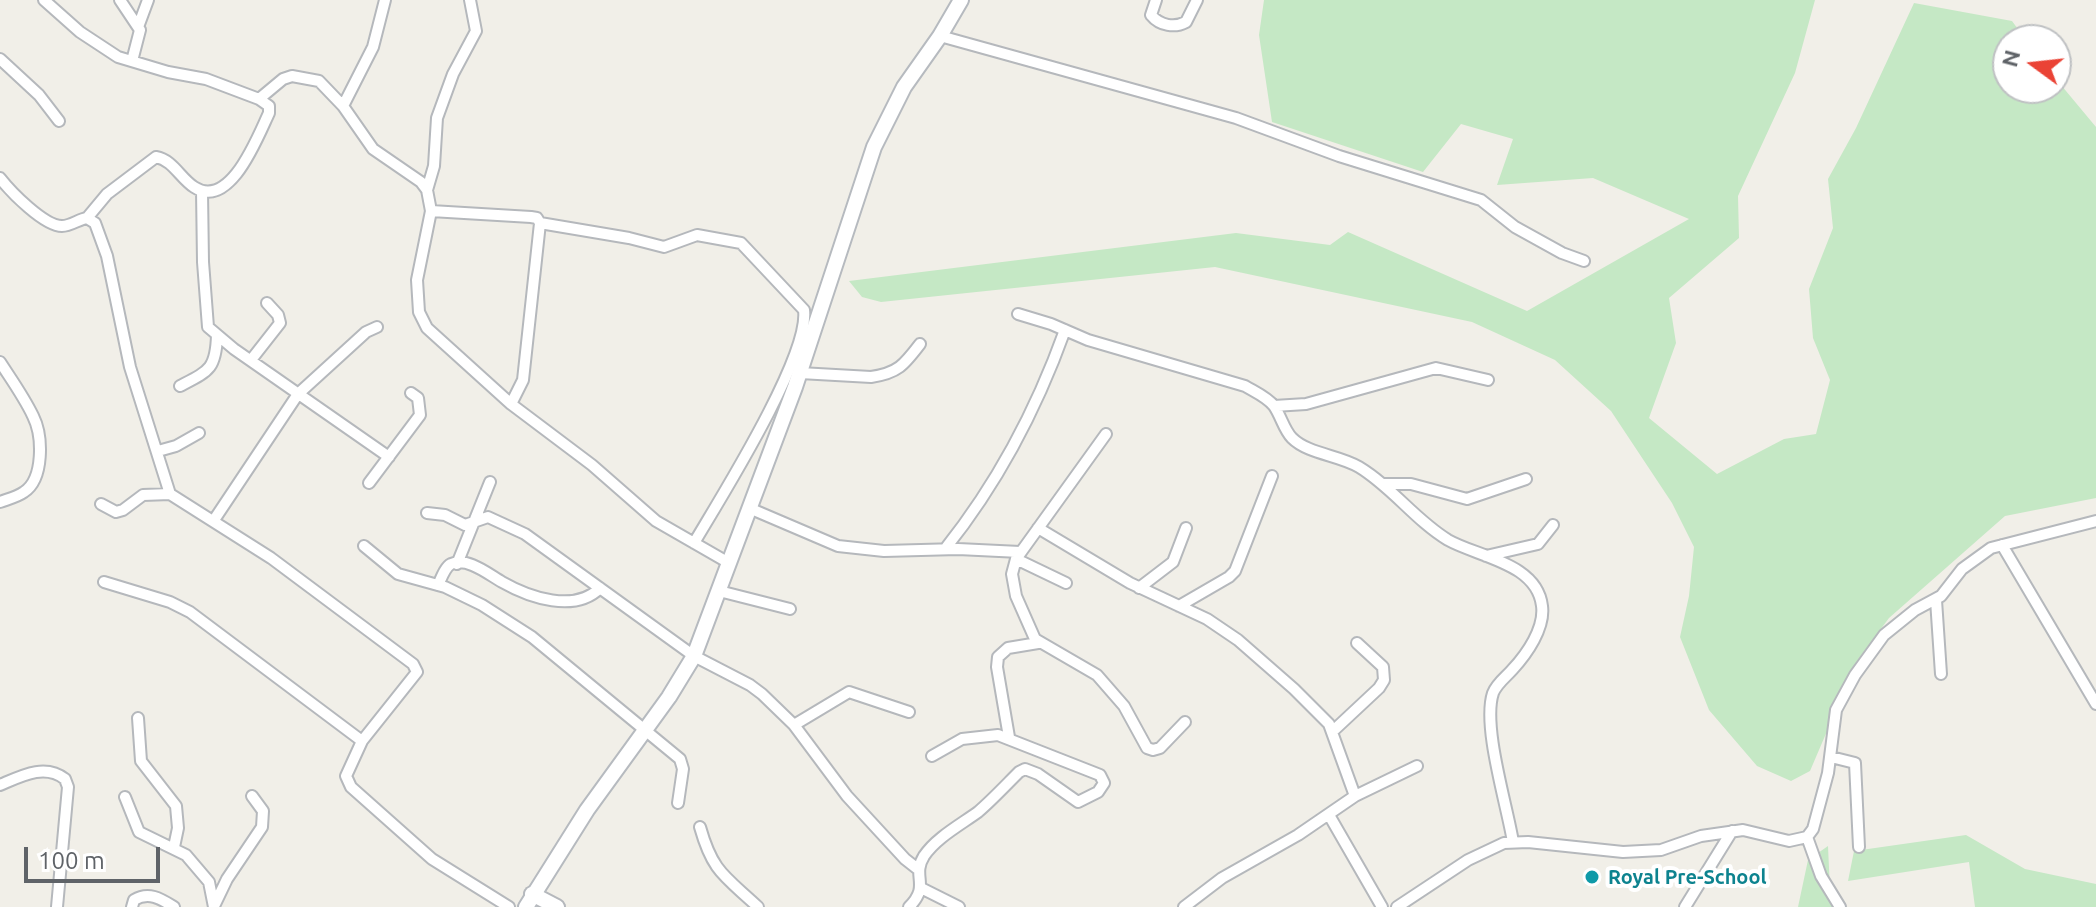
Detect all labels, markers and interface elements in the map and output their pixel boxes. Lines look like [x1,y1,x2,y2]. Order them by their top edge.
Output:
north arrow [1992,24,2072,104]
text: N [1996,47,2024,69]
scale bar [28,831,164,881]
text: 100 m [38,847,105,874]
place label: Royal Pre-School [1608,865,1766,889]
marker: Royal Pre-School [1583,868,1601,886]

